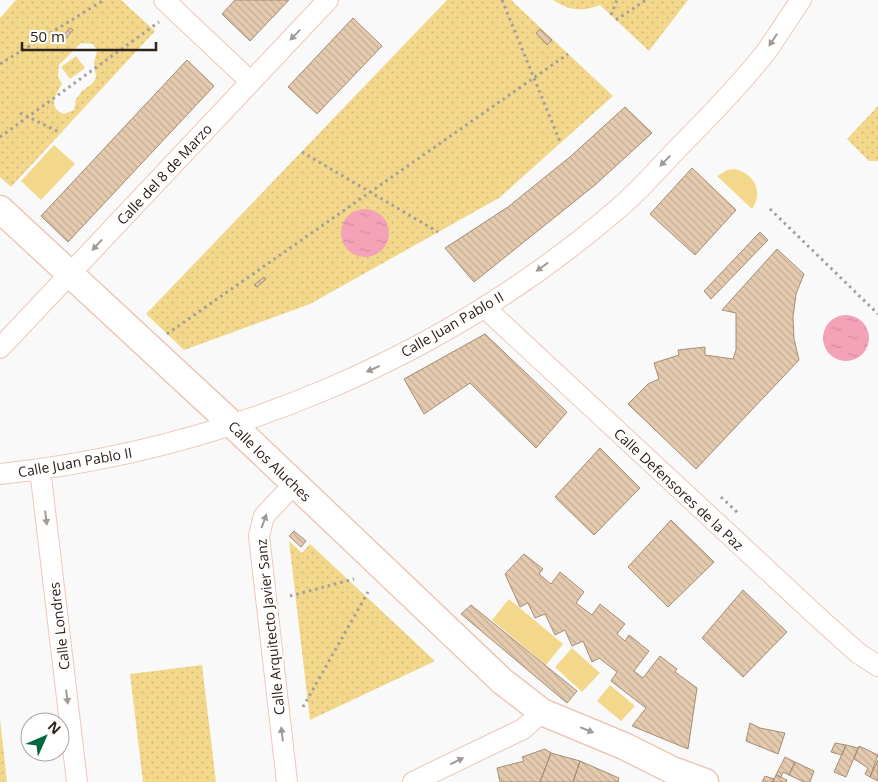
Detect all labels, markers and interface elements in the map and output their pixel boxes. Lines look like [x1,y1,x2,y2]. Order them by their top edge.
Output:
scale bar [22,20,156,52]
text: 50 m [30,26,65,46]
one-way arrow [289,29,301,41]
one-way arrow [768,34,778,47]
street label: Calle del 8 de Marzo [112,119,216,229]
one-way arrow [659,155,671,167]
one-way arrow [91,238,103,250]
one-way arrow [536,262,549,272]
street label: Calle Juan Pablo II [397,287,507,361]
one-way arrow [366,365,380,373]
street label: Calle los Aluches [224,417,316,506]
street label: Calle Defensores de la Paz [610,424,748,555]
street label: Calle Juan Pablo II [16,443,134,481]
one-way arrow [42,510,50,526]
one-way arrow [260,513,268,528]
street label: Calle Arquitecto Javier Sanz [251,538,289,716]
street label: Calle Londres [44,581,74,671]
one-way arrow [63,689,71,705]
north arrow [20,712,70,762]
text: N [44,717,65,738]
one-way arrow [278,725,286,741]
one-way arrow [580,727,594,735]
one-way arrow [450,757,465,765]

